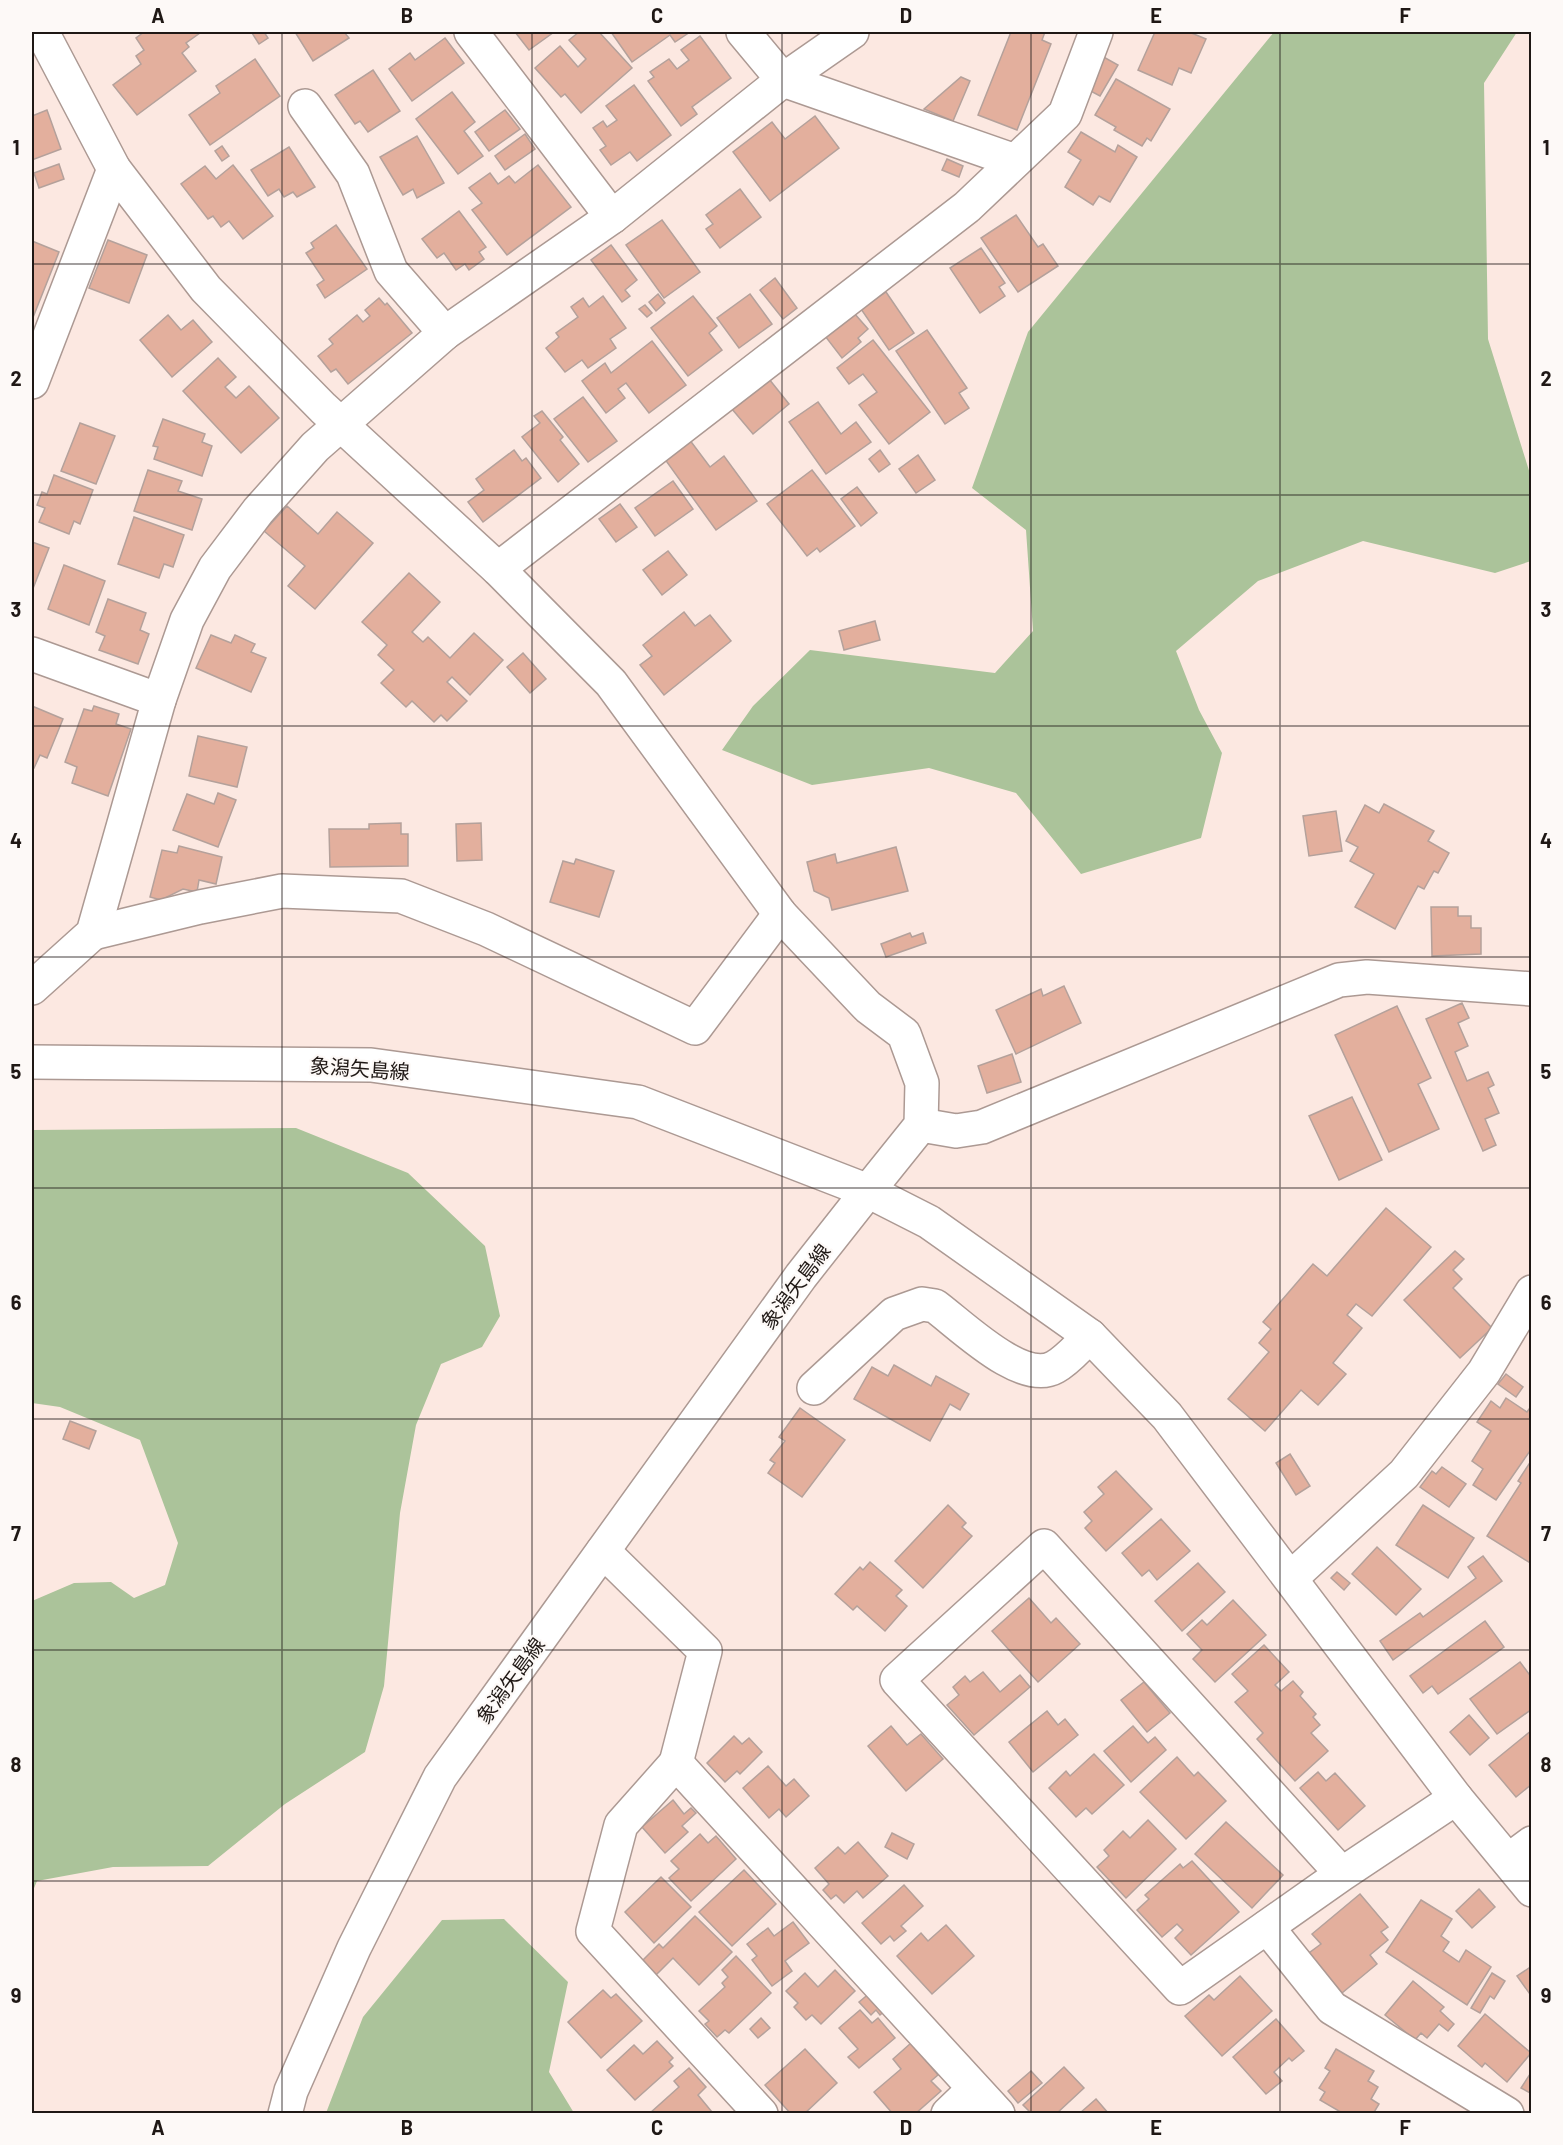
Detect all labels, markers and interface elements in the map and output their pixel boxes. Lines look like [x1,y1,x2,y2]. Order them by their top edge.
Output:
text: A [151,3,165,27]
text: B [401,3,413,27]
text: C [651,3,663,27]
text: D [900,3,912,27]
text: E [1150,3,1162,27]
text: F [1399,3,1411,27]
text: 1 [12,135,20,159]
text: 1 [1542,135,1550,159]
text: 2 [10,366,22,390]
text: 2 [1540,366,1552,390]
text: 3 [11,597,21,621]
text: 3 [1541,597,1551,621]
text: 4 [10,828,22,852]
text: 4 [1540,828,1552,852]
street label: 象潟矢島線 [309,1053,411,1083]
text: 5 [11,1059,22,1083]
text: 5 [1541,1059,1552,1083]
street label: 象潟矢島線 [755,1239,835,1333]
text: 6 [11,1290,22,1314]
text: 6 [1541,1290,1552,1314]
text: 7 [11,1521,21,1545]
text: 7 [1541,1521,1551,1545]
street label: 象潟矢島線 [471,1632,549,1728]
text: 8 [11,1752,22,1776]
text: 8 [1541,1752,1552,1776]
text: 9 [11,1983,21,2007]
text: 9 [1541,1983,1551,2007]
text: A [151,2115,165,2139]
text: B [401,2115,413,2139]
text: C [651,2115,663,2139]
text: D [900,2115,912,2139]
text: E [1150,2115,1162,2139]
text: F [1399,2115,1411,2139]

